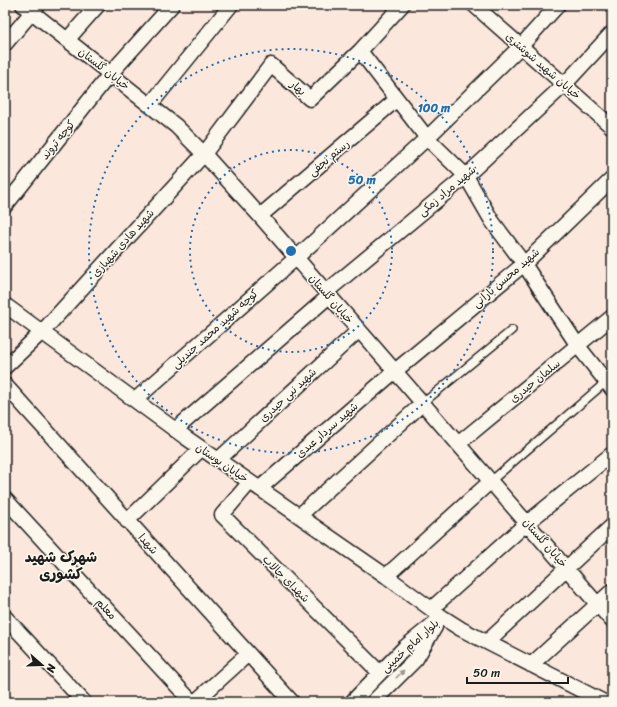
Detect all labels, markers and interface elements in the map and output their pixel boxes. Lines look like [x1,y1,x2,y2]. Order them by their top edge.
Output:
street label: خیابان شهید شوشتری [501,28,585,104]
street label: خیابان گلستان [74,43,134,95]
street label: بهار [285,75,311,101]
text: 100 m [418,97,451,119]
street label: کوچه تروند [36,116,80,164]
street label: رستم نجفی [304,135,354,181]
street label: شهید مراد زمکی [414,161,480,221]
text: 50 m [348,169,376,191]
street label: شهید هادی شهبازی [87,204,159,282]
street label: شهید محسن بارانی [468,243,544,313]
centre of rings [284,244,298,258]
street label: خیابان گلستان [304,270,358,328]
street label: کوچه شهید محمد جندیلی [167,284,263,374]
street label: سلمان حیدری [505,354,565,408]
street label: شهید نبی حیدری [255,363,321,427]
street label: شهید سردار عبدی [291,397,363,463]
street label: خیابان بوستان [192,438,252,488]
street label: خیابان گلستان [518,514,572,572]
street label: شهدا [133,529,163,559]
district label: شهرک شهید کشوری [25,544,97,587]
street label: شهدای چالاب [258,551,314,607]
street label: معلم [91,594,121,624]
street label: بلوار امام خمینی [376,614,444,678]
north arrow [22,645,62,685]
scale bar [467,659,568,685]
text: N [41,660,62,675]
text: 50 m [473,662,500,684]
one-way arrow [395,669,405,679]

